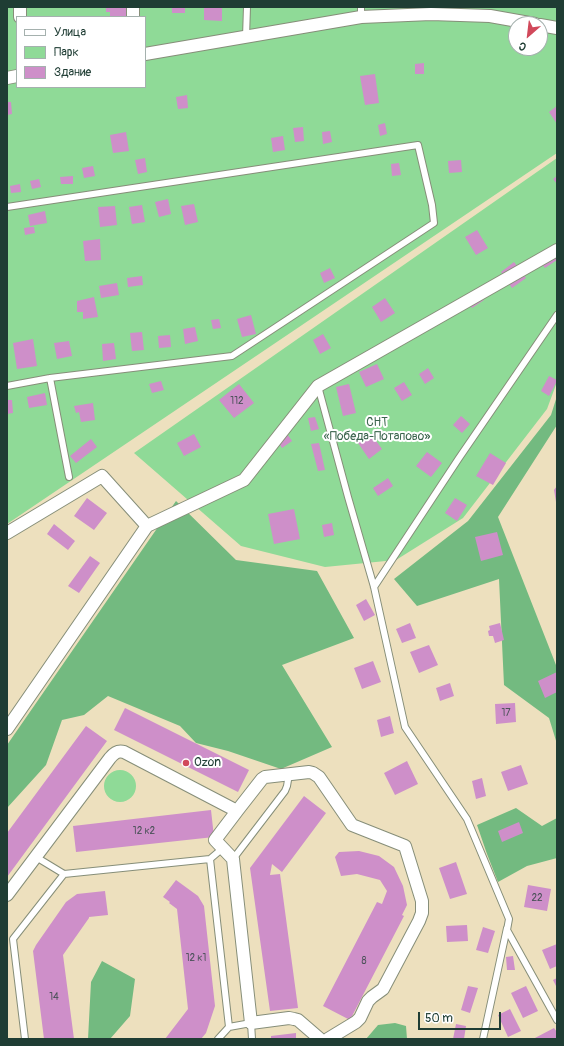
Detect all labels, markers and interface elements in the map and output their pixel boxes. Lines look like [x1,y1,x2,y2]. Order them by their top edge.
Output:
legend [16,16,146,88]
north arrow [508,16,548,56]
text: Улица [54,25,86,40]
text: С [517,39,529,53]
text: Парк [54,45,79,60]
text: Здание [54,65,91,80]
house number: 112 [230,395,244,407]
park label: СНТ «Победа-Потапово» [324,416,430,444]
house number: 17 [501,707,511,719]
place label: Ozon [194,756,221,770]
marker: Ozon [181,758,191,768]
house number: 12 к2 [133,825,155,837]
house number: 22 [531,892,543,904]
house number: 12 к1 [186,952,206,964]
house number: 8 [361,955,367,967]
house number: 14 [49,991,59,1003]
scale bar [420,1004,503,1030]
text: 50 m [425,1011,453,1026]

